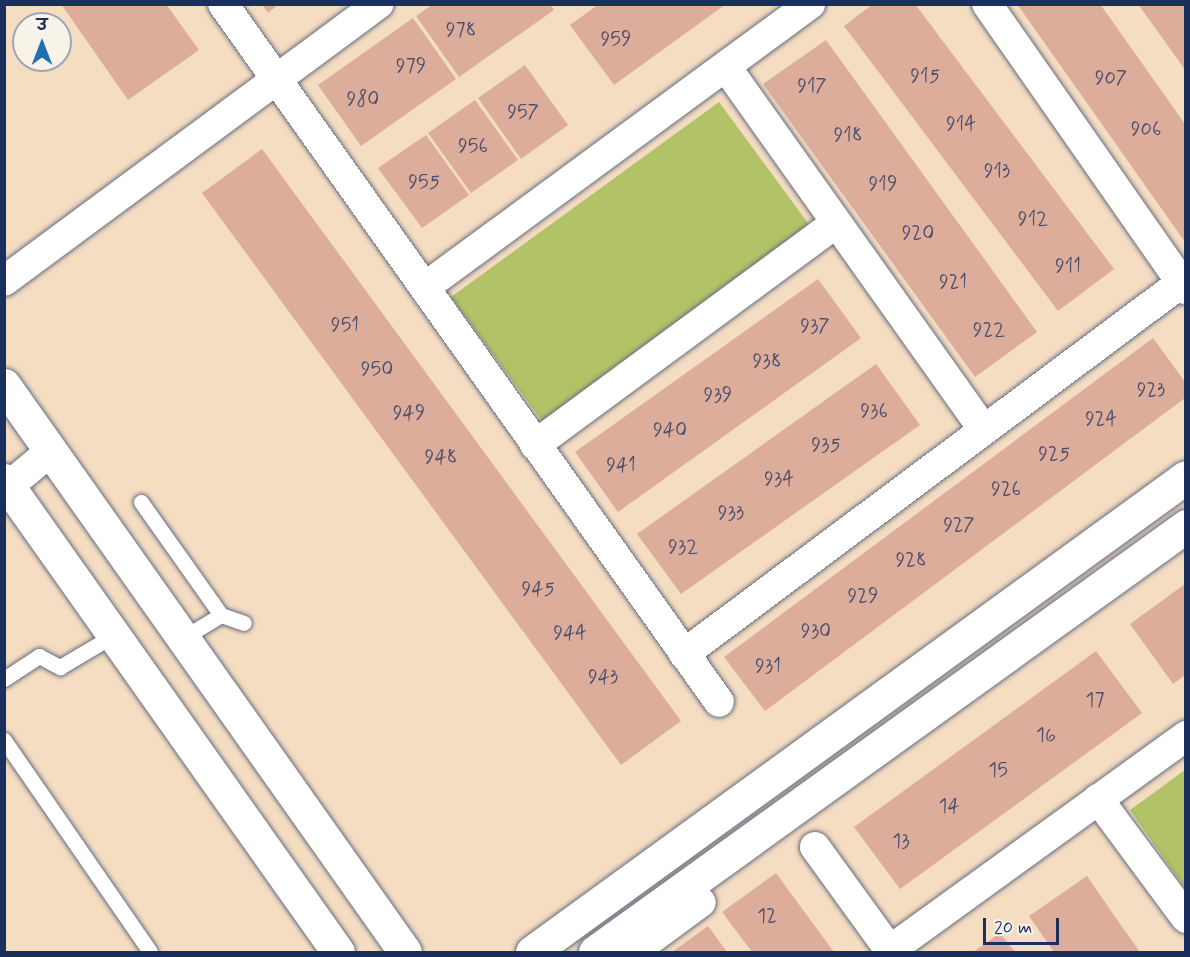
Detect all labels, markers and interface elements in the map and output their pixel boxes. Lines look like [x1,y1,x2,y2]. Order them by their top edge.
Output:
north arrow [12,12,72,72]
text: उ [37,15,47,36]
house number: 978 [446,18,476,42]
house number: 959 [601,27,631,51]
house number: 979 [396,54,426,78]
house number: 915 [910,64,940,88]
house number: 907 [1095,66,1127,90]
house number: 917 [797,74,827,98]
house number: 980 [347,87,379,111]
house number: 957 [507,100,539,124]
house number: 914 [946,112,976,136]
house number: 906 [1131,117,1161,141]
house number: 918 [833,123,863,147]
house number: 956 [458,134,488,158]
house number: 913 [984,159,1010,183]
house number: 955 [408,170,440,194]
house number: 919 [869,172,897,196]
house number: 912 [1018,207,1048,231]
house number: 920 [902,221,934,245]
house number: 911 [1055,254,1081,278]
house number: 921 [939,270,967,294]
house number: 951 [331,313,359,337]
house number: 937 [800,314,830,338]
house number: 922 [973,318,1005,342]
house number: 938 [752,349,782,373]
house number: 950 [361,357,393,381]
house number: 923 [1137,378,1165,402]
house number: 939 [704,383,732,407]
house number: 936 [860,399,888,423]
house number: 949 [393,401,425,425]
house number: 924 [1085,407,1117,431]
house number: 940 [653,418,687,442]
house number: 935 [811,433,841,457]
house number: 925 [1038,442,1070,466]
house number: 948 [425,445,457,469]
house number: 941 [606,453,636,477]
house number: 934 [764,467,794,491]
house number: 926 [991,477,1021,501]
house number: 933 [718,501,744,525]
house number: 927 [943,513,975,537]
house number: 932 [668,535,698,559]
house number: 928 [895,548,927,572]
house number: 945 [521,577,555,601]
house number: 929 [848,584,878,608]
house number: 930 [801,619,831,643]
house number: 944 [553,621,587,645]
house number: 931 [755,654,781,678]
house number: 943 [588,665,618,689]
house number: 17 [1086,688,1104,712]
house number: 16 [1036,723,1056,747]
house number: 15 [988,758,1008,782]
house number: 14 [938,794,960,818]
house number: 13 [892,829,910,853]
house number: 12 [757,904,777,928]
scale bar [986,906,1062,944]
text: 20 m [994,916,1032,940]

